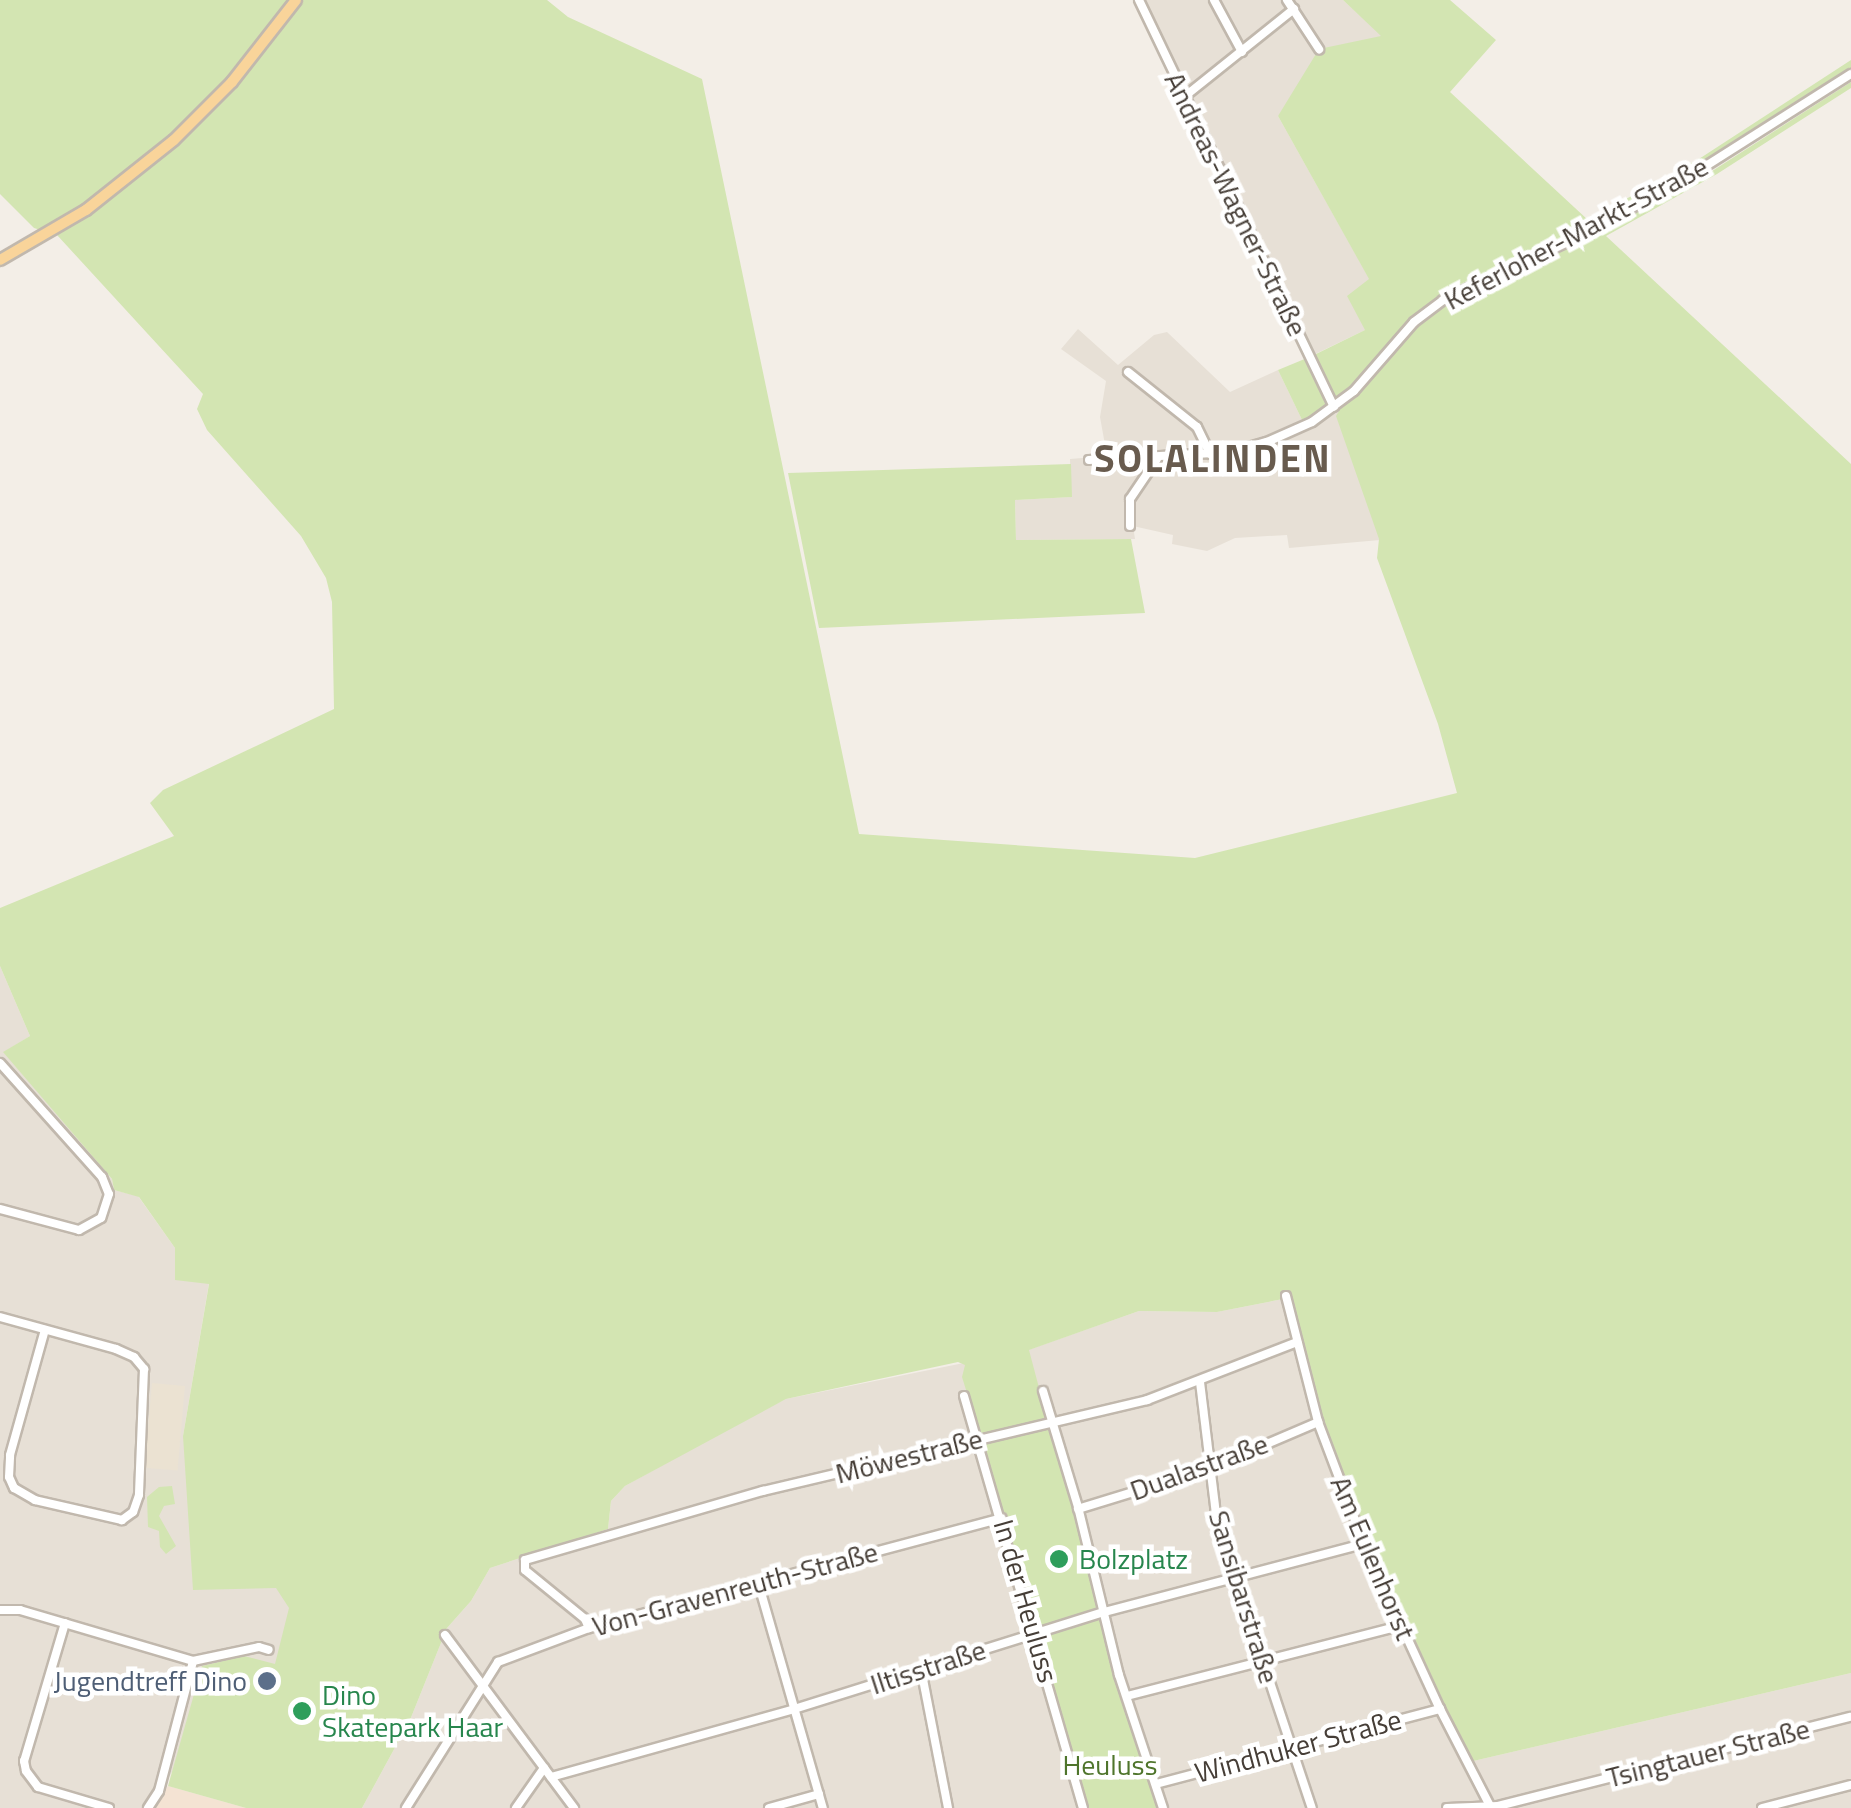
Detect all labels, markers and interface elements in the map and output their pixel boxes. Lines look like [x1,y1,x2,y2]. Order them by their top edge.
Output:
street label: Andreas-Wagner-Straße [1158,67,1314,341]
street label: Keferloher-Markt-Straße [1438,149,1714,317]
district label: SOLALINDEN [1094,436,1332,482]
street label: Möwestraße [832,1422,986,1490]
street label: Dualastraße [1125,1427,1273,1507]
street label: Am Eulenhorst [1323,1471,1423,1645]
street label: Sansibarstraße [1202,1507,1286,1687]
street label: In der Heuluss [987,1516,1065,1686]
street label: Von-Gravenreuth-Straße [589,1535,881,1643]
place label: Bolzplatz [1079,1542,1188,1576]
marker: Bolzplatz [1048,1548,1070,1570]
street label: Iltisstraße [866,1633,990,1701]
place label: Jugendtreff Dino [54,1664,247,1698]
marker: Jugendtreff Dino [256,1670,278,1692]
place label: Dino Skatepark Haar [322,1678,503,1744]
marker: Dino Skatepark Haar [291,1700,313,1722]
street label: Windhuker Straße [1191,1702,1405,1790]
street label: Tsingtauer Straße [1603,1712,1813,1794]
park label: Heuluss [1062,1748,1158,1782]

